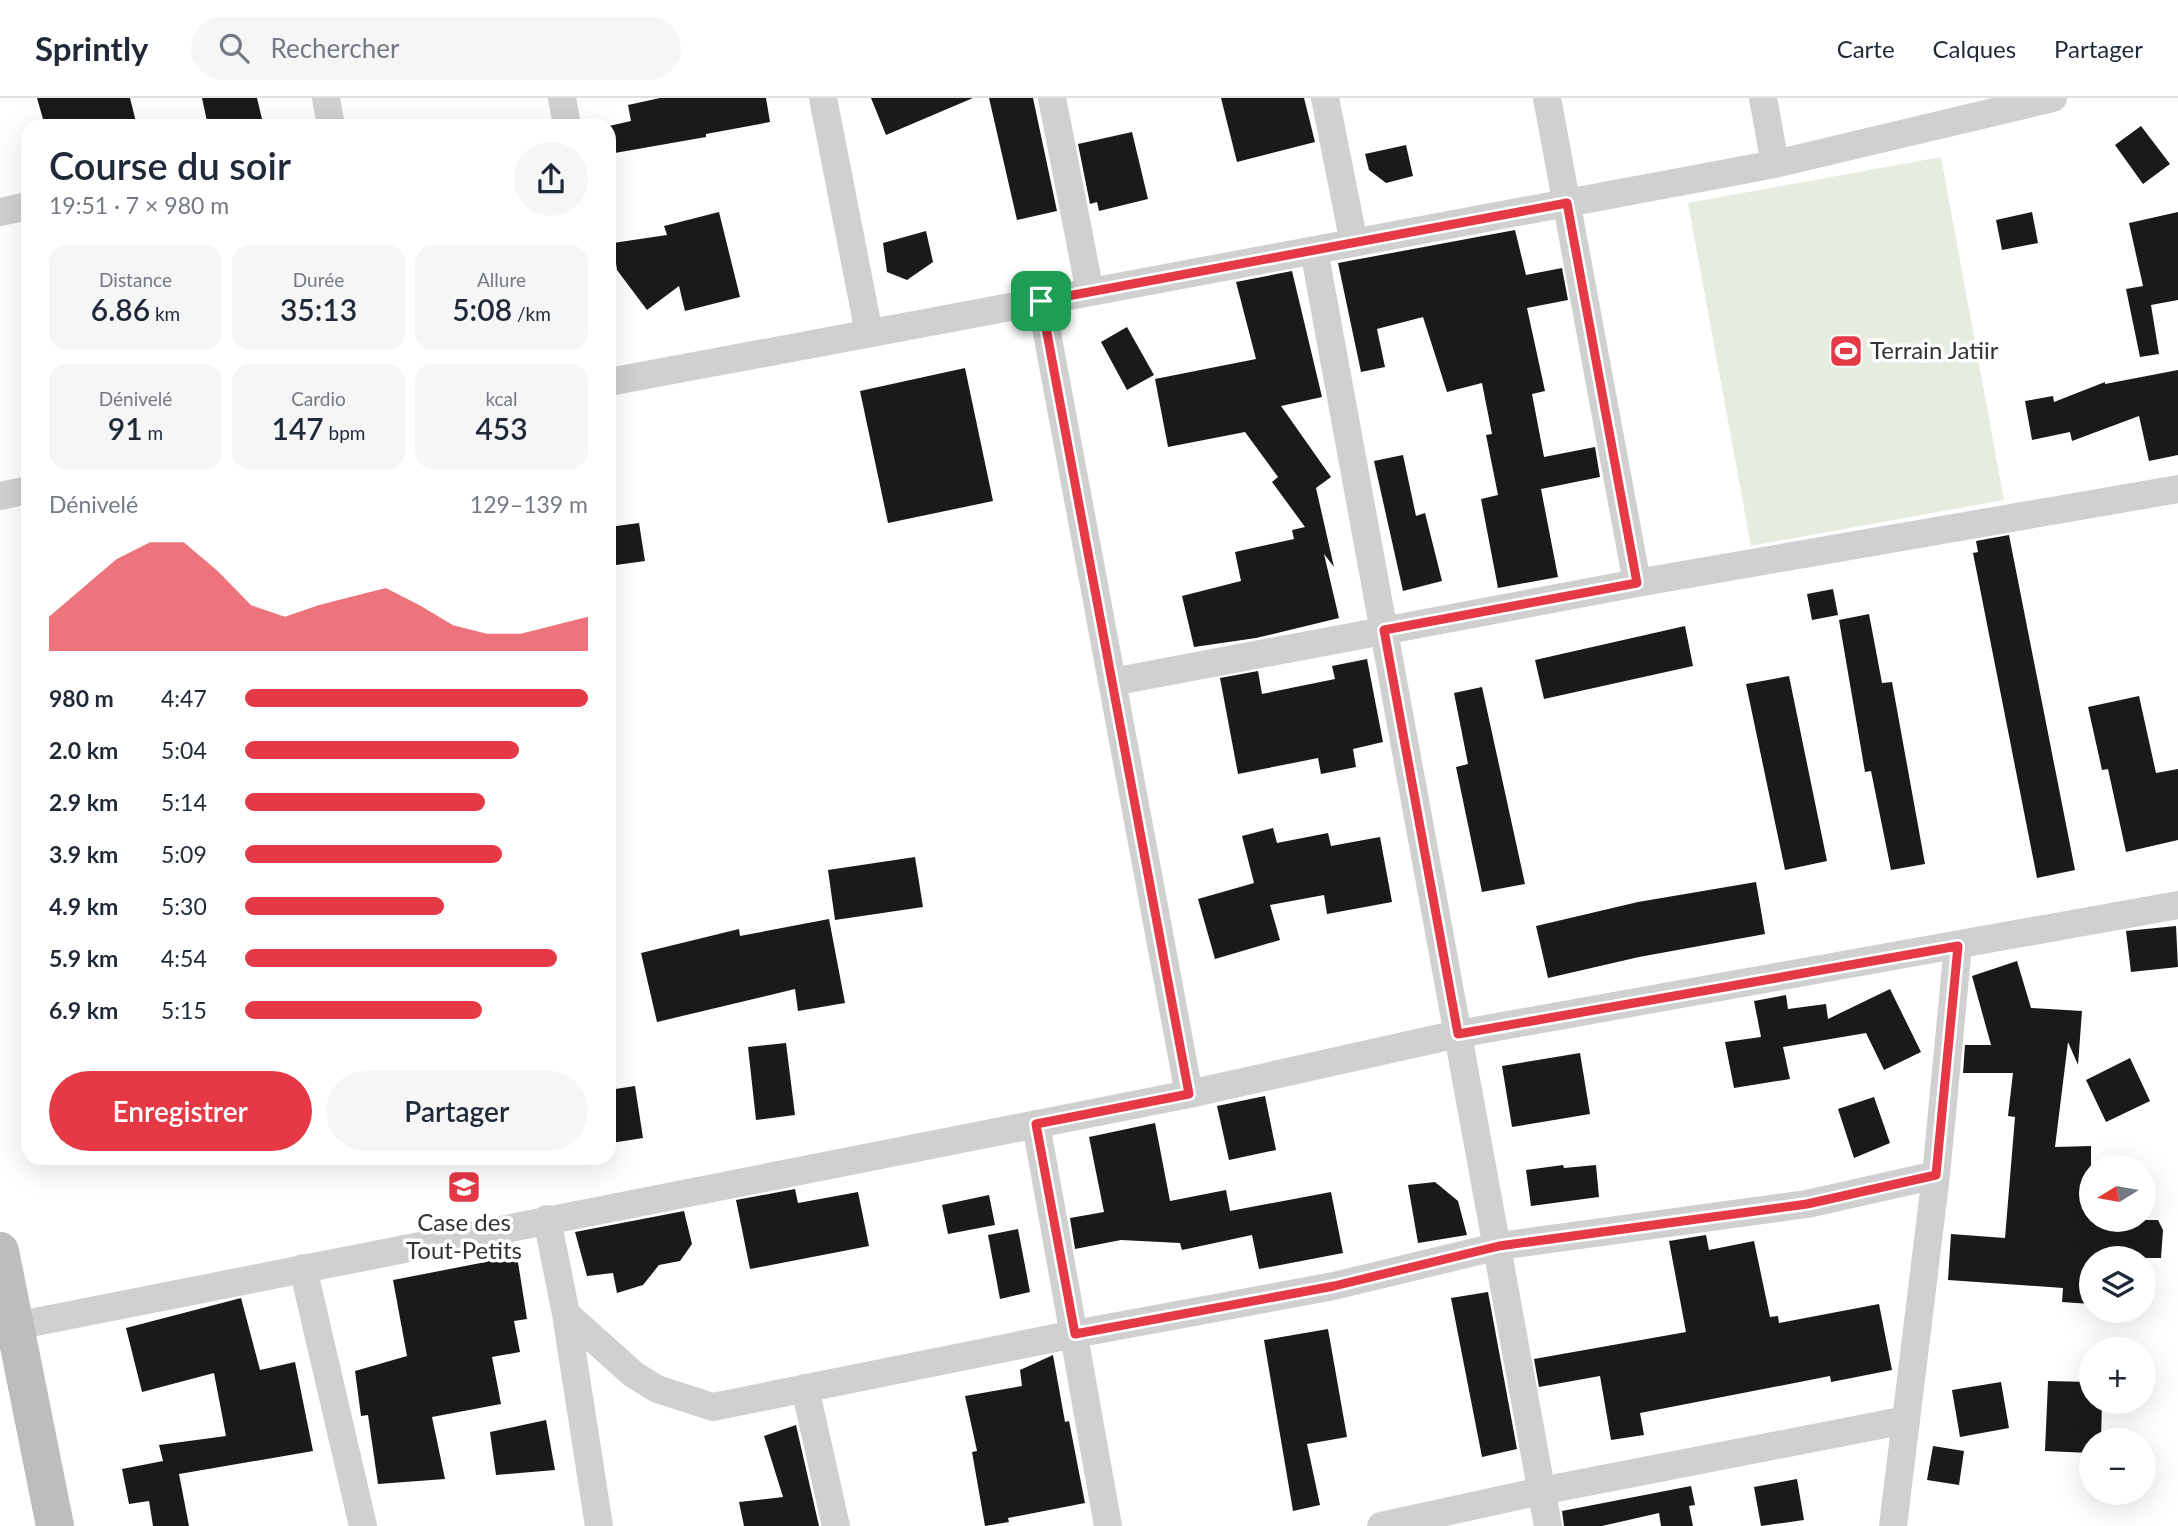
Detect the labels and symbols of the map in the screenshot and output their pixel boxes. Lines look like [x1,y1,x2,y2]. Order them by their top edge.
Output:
pin [1011,271,1071,331]
sports icon: Terrain Jatiir [1827,332,1865,370]
place label: Terrain Jatiir [1870,335,1999,364]
north arrow [2079,1155,2156,1232]
school or university icon: Case des Tout-Petits [445,1168,483,1206]
place label: Case des Tout-Petits [406,1207,522,1264]

